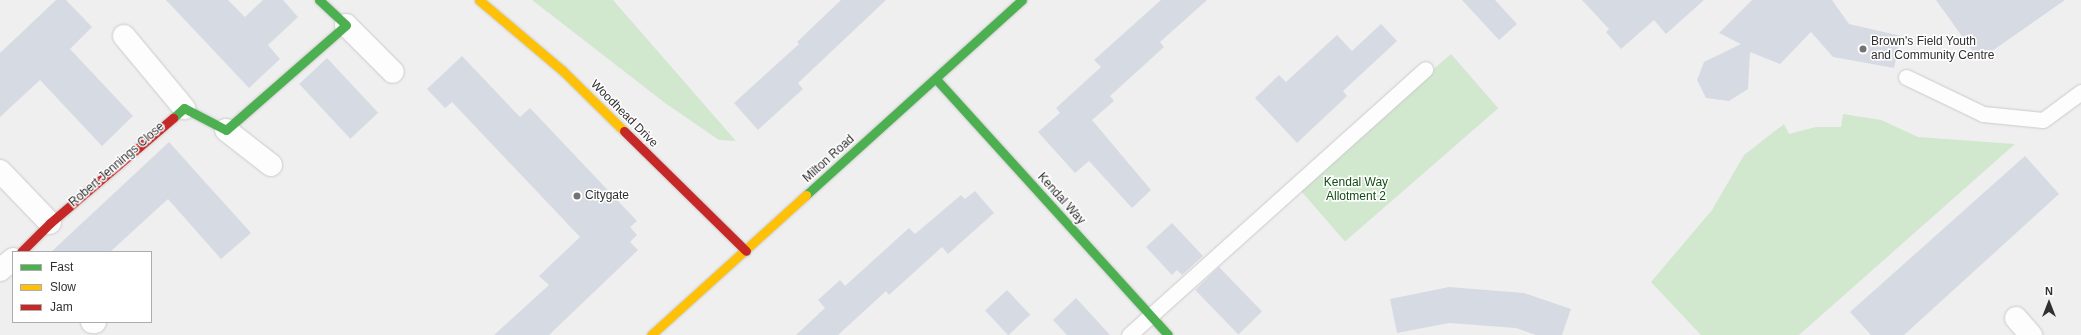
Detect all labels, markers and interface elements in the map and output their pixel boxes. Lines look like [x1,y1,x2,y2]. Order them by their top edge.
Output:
place label: Brown's Field Youth and Community Centre [1871,35,1994,63]
marker: Brown's Field Youth and Community Centre [1858,44,1868,54]
street label: Woodhead Drive [587,77,661,151]
street label: Robert Jennings Close [66,120,168,210]
street label: Milton Road [800,132,858,186]
street label: Kendal Way [1034,170,1088,228]
park label: Kendal Way Allotment 2 [1324,176,1388,204]
place label: Citygate [585,189,629,203]
marker: Citygate [572,191,582,201]
legend [12,251,152,323]
text: Fast [50,260,73,274]
text: Slow [50,280,76,294]
north arrow [2029,283,2069,323]
text: N [2045,285,2053,297]
text: Jam [50,300,73,314]

